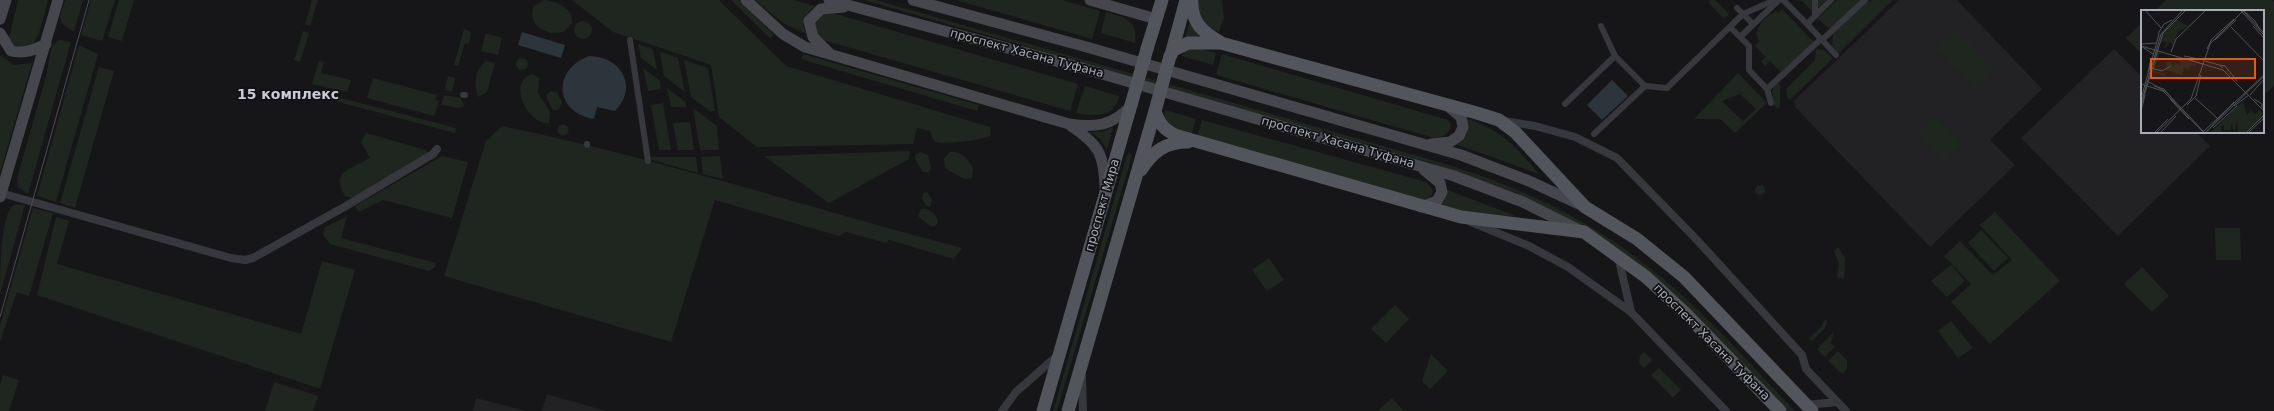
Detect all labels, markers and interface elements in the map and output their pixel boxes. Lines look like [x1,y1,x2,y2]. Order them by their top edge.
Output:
inset map [2141,10,2264,133]
street label: проспект Хасана Туфана [949,26,1105,80]
district label: 15 комплекс [237,86,339,102]
street label: проспект Хасана Туфана [1260,113,1416,171]
street label: проспект Мира [1082,157,1122,253]
street label: проспект Хасана Туфана [1651,281,1773,403]

